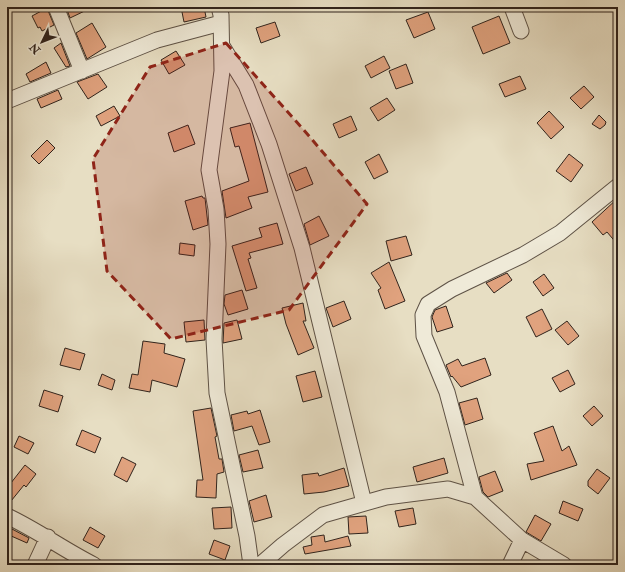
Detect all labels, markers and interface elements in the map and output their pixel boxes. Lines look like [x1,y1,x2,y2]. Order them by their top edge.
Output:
north arrow [22,22,62,62]
text: N [26,40,44,57]

